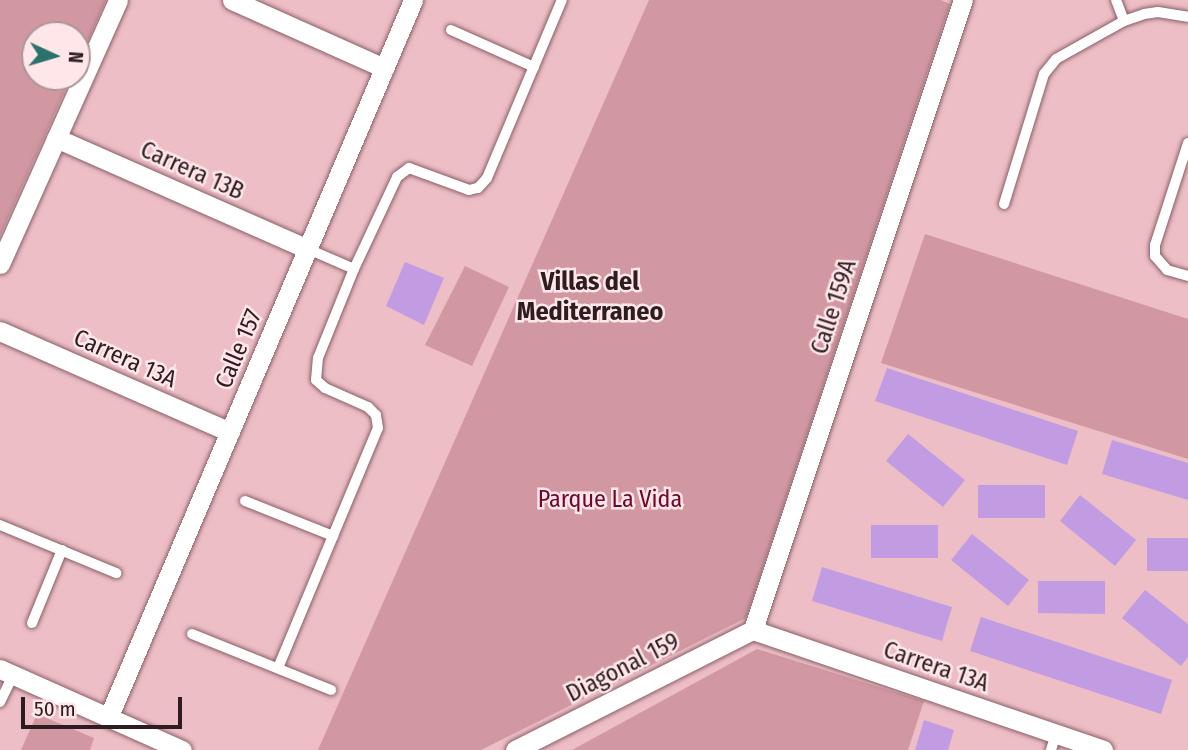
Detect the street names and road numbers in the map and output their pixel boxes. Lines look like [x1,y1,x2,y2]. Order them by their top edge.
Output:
street label: Carrera 13B [136,135,248,207]
street label: Calle 159A [805,256,863,358]
street label: Calle 157 [210,305,268,393]
street label: Carrera 13A [69,324,181,394]
street label: Diagonal 159 [562,627,684,709]
street label: Carrera 13A [880,636,992,698]

